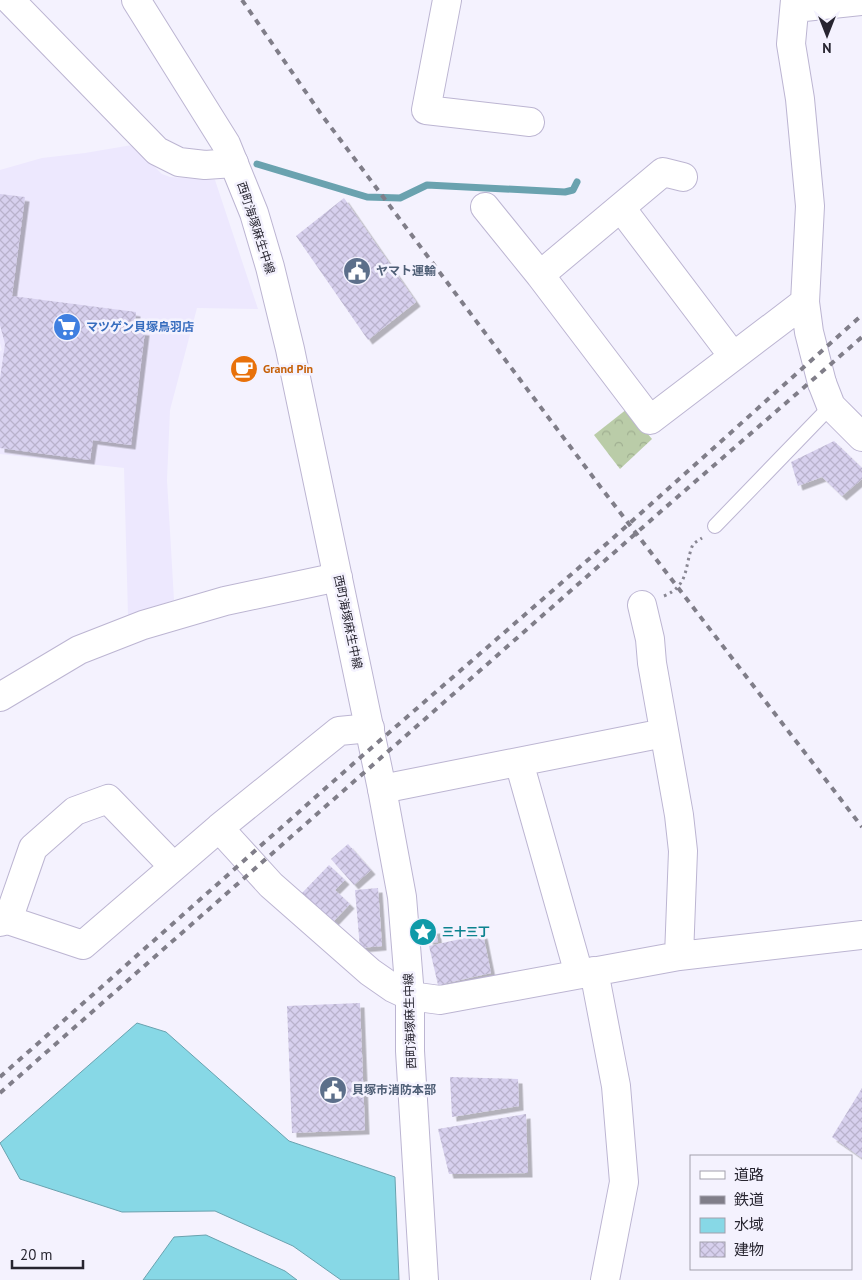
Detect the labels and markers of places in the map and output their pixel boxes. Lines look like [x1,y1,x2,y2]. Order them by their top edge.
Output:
public building icon: ヤマト運輸 [342,256,372,286]
place label: ヤマト運輸 [376,263,436,278]
supermarket icon: マツゲン貝塚鳥羽店 [52,312,82,342]
place label: マツゲン貝塚鳥羽店 [86,319,194,334]
cafe icon: Grand Pin [229,354,259,384]
place label: Grand Pin [263,361,313,376]
place icon: 三十三丁 [408,917,438,947]
place label: 三十三丁 [442,924,490,939]
public building icon: 貝塚市消防本部 [318,1075,348,1105]
place label: 貝塚市消防本部 [352,1082,436,1097]

